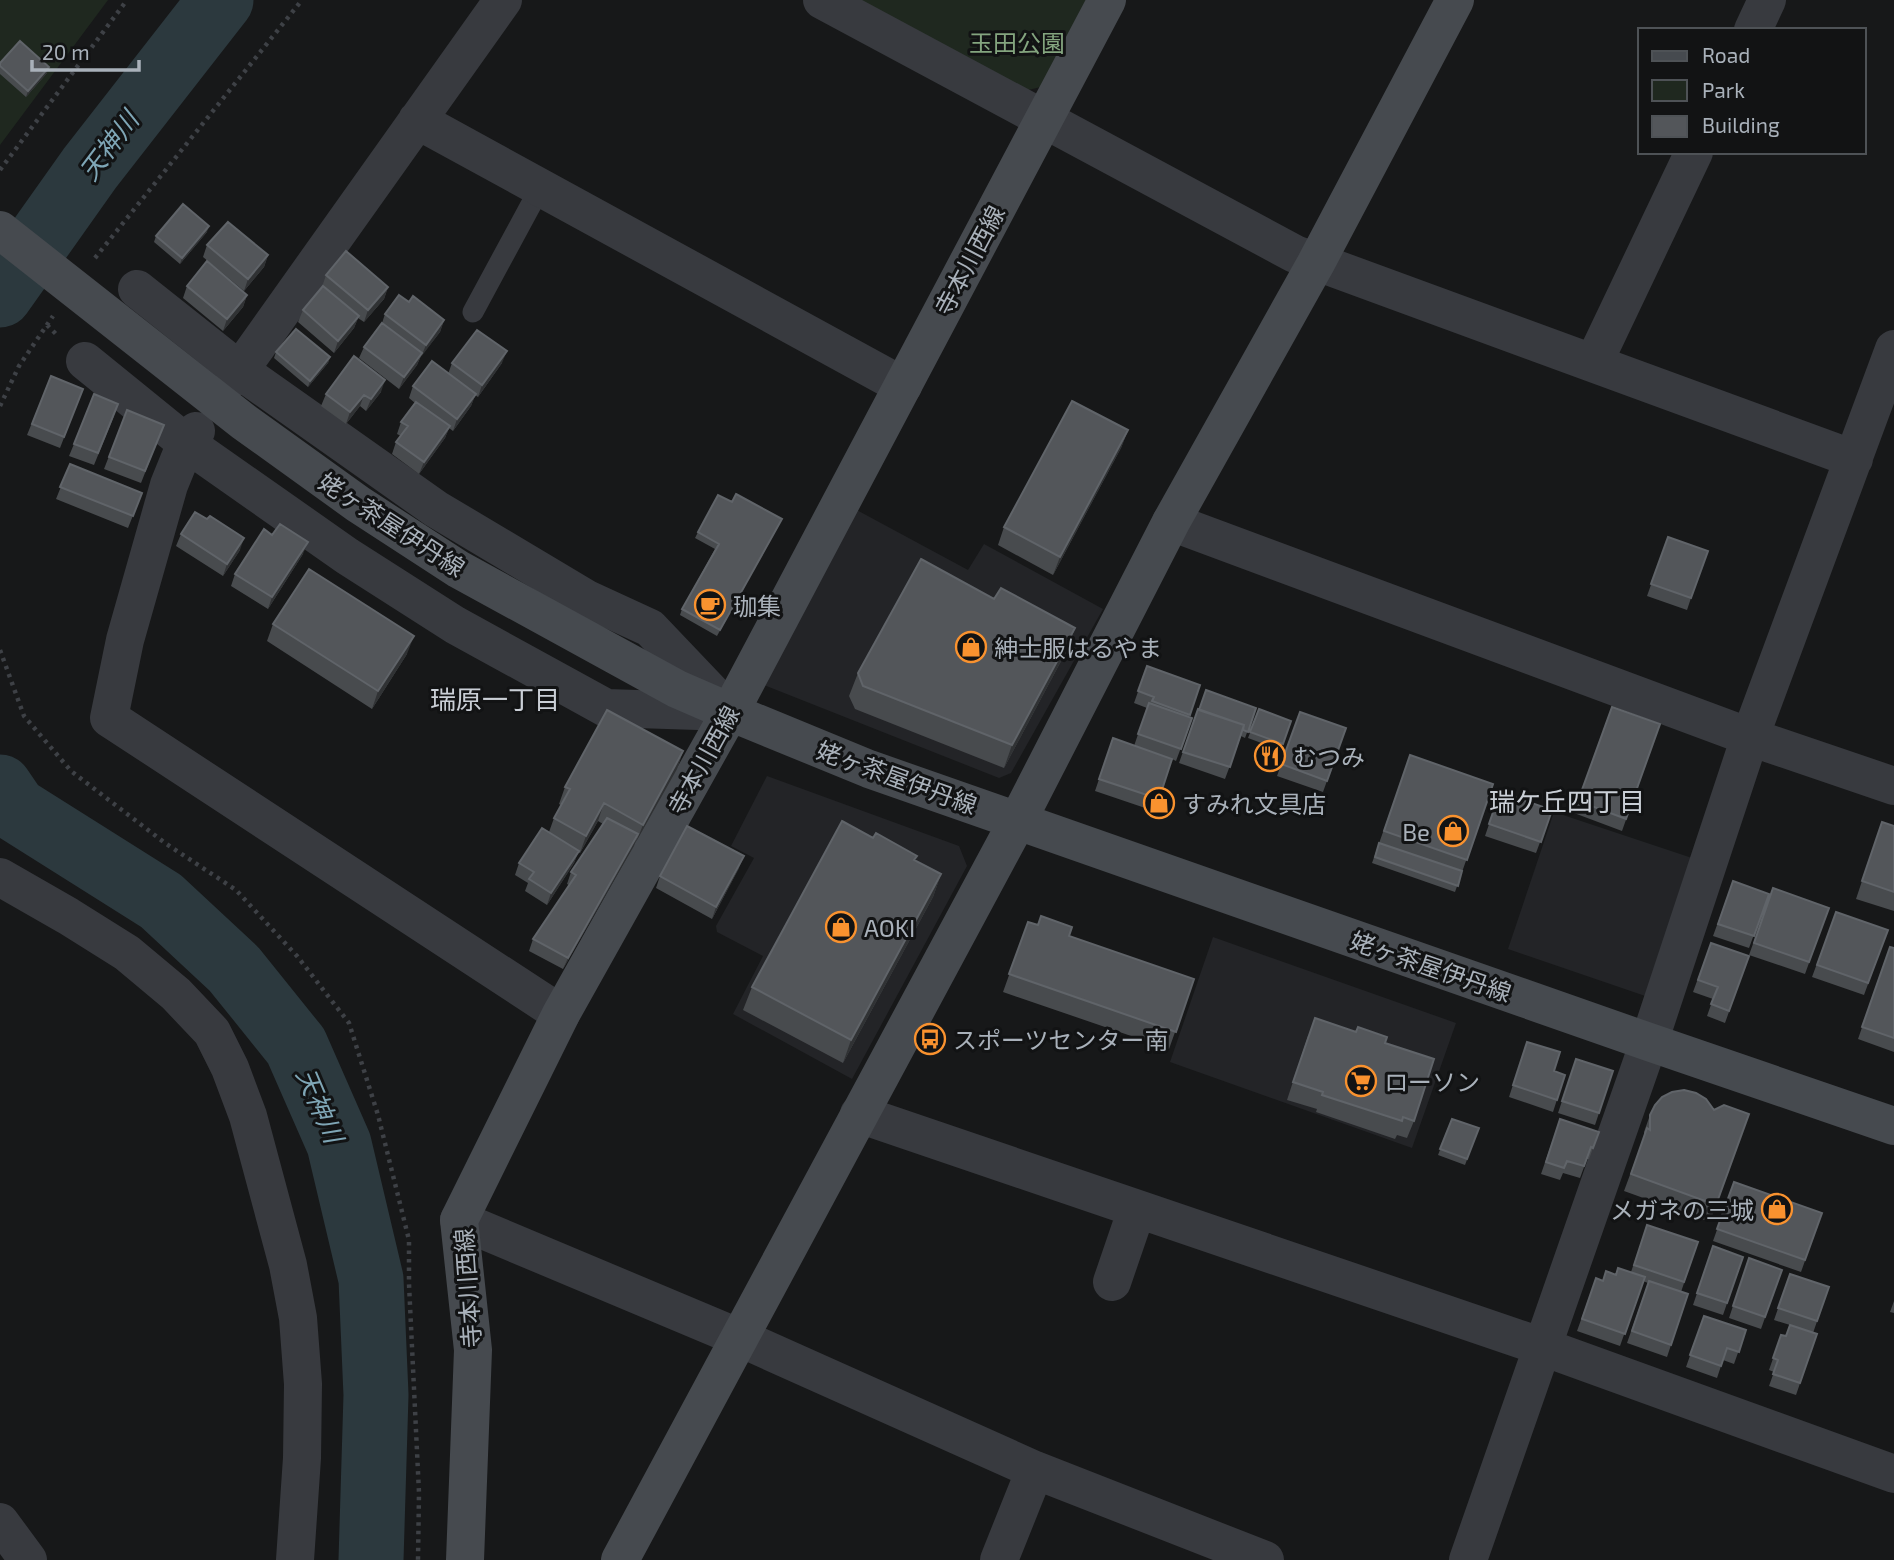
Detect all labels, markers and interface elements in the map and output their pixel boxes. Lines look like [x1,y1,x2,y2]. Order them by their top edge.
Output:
scale bar [32,28,138,72]
park label: 玉田公園 [969,28,1065,57]
legend [1638,28,1866,154]
text: 20 m [42,39,90,64]
text: Road [1702,42,1750,67]
text: Park [1702,77,1745,102]
water label: 天神川 [72,102,146,185]
text: Building [1702,112,1780,137]
street label: 寺本川西線 [928,200,1010,320]
street label: 姥ヶ茶屋伊丹線 [314,466,470,582]
cafe icon: 珈集 [693,588,727,622]
place label: 珈集 [733,591,781,620]
shop icon: 紳士服はるやま [954,630,988,664]
place label: 紳士服はるやま [994,633,1162,662]
district label: 瑞原一丁目 [430,683,560,714]
street label: 寺本川西線 [661,700,745,820]
street label: 姥ヶ茶屋伊丹線 [813,735,981,819]
restaurant icon: むつみ [1253,739,1287,773]
place label: むつみ [1293,742,1365,771]
district label: 瑞ケ丘四丁目 [1489,785,1645,816]
shop icon: すみれ文具店 [1142,786,1176,820]
place label: すみれ文具店 [1182,789,1326,818]
shop icon: Be [1436,814,1470,848]
place label: Be [1402,817,1430,846]
shop icon: AOKI [824,910,858,944]
place label: AOKI [864,913,915,942]
street label: 姥ヶ茶屋伊丹線 [1347,925,1515,1007]
bus stop icon: スポーツセンター南 [913,1022,947,1056]
place label: スポーツセンター南 [953,1025,1169,1054]
water label: 天神川 [291,1063,352,1150]
supermarket icon: ローソン [1344,1064,1378,1098]
place label: ローソン [1384,1067,1480,1096]
shop icon: メガネの三城 [1760,1192,1794,1226]
place label: メガネの三城 [1610,1195,1754,1224]
street label: 寺本川西線 [448,1227,486,1349]

